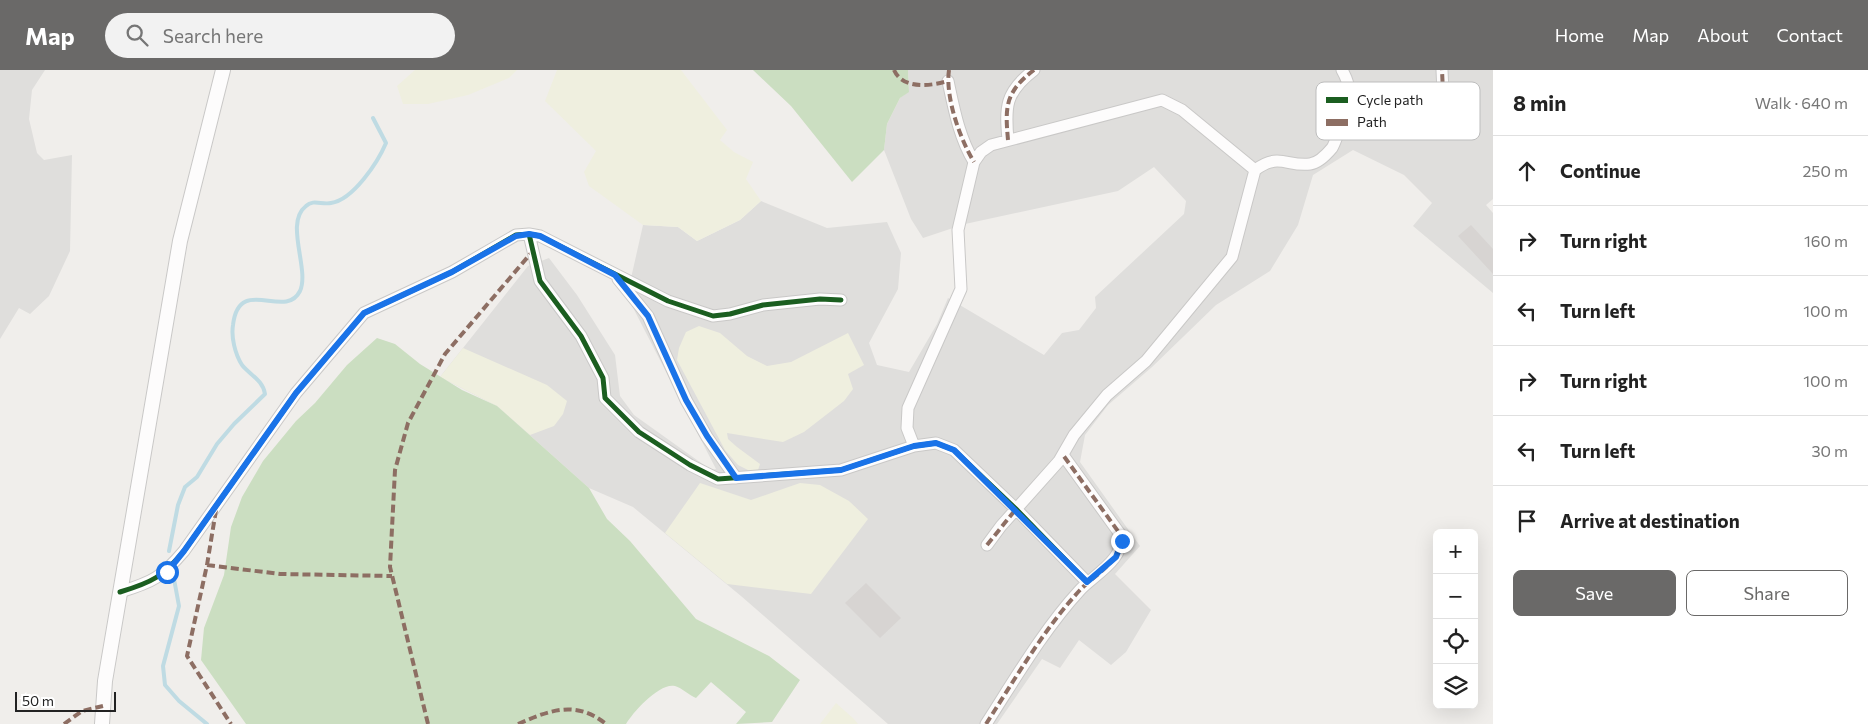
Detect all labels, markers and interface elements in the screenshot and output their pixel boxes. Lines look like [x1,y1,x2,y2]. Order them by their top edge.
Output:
search box [105,13,455,58]
text: Map [25,21,75,50]
icon: search [123,21,151,49]
text: Search here [163,24,263,47]
text: Home [1555,24,1604,46]
text: Map [1632,24,1669,46]
text: About [1697,24,1749,46]
text: Contact [1777,24,1843,46]
legend [1316,82,1480,140]
text: 8 min [1513,90,1566,115]
text: Cycle path [1357,91,1423,108]
text: Walk · 640 m [1755,93,1848,112]
text: Path [1357,113,1387,130]
icon: ahead [1513,157,1541,185]
text: Continue [1560,159,1640,182]
text: 250 m [1802,161,1848,180]
icon: right [1513,227,1541,255]
text: Turn right [1560,229,1647,252]
text: 160 m [1804,231,1848,250]
icon: left [1513,297,1541,325]
text: Turn left [1560,299,1635,322]
text: 100 m [1803,301,1848,320]
icon: right [1513,367,1541,395]
text: Turn right [1560,369,1647,392]
text: 100 m [1803,371,1848,390]
icon: left [1513,437,1541,465]
text: Turn left [1560,439,1635,462]
text: 30 m [1811,441,1848,460]
icon: arrive [1513,507,1541,535]
text: Arrive at destination [1560,509,1740,532]
map controls [1433,529,1478,709]
button: + [1433,529,1478,574]
route end [1111,530,1134,553]
route start [156,561,179,584]
button: Save [1513,570,1676,616]
button: Share [1686,570,1848,616]
button: − [1433,574,1478,619]
button: locate [1433,619,1478,664]
button: layers [1433,664,1478,709]
scale bar [15,689,116,712]
text: 50 m [22,692,54,709]

